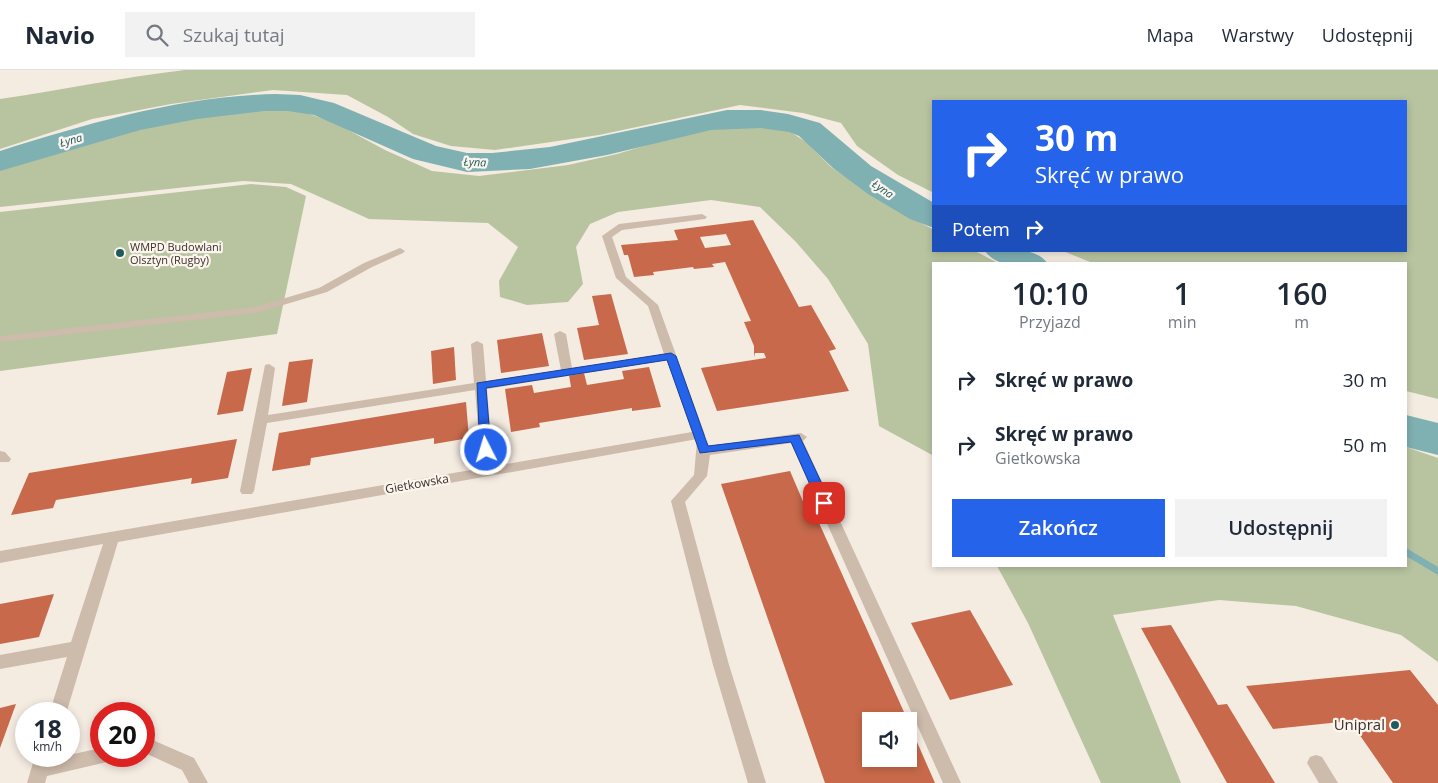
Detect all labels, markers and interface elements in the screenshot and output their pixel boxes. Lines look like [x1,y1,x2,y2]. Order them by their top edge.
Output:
search box [125,12,475,57]
text: Navio [25,18,95,51]
icon: search [143,21,171,49]
text: Szukaj tutaj [183,22,285,48]
text: Mapa [1147,23,1194,47]
text: Warstwy [1222,23,1294,47]
text: Udostępnij [1322,23,1413,47]
text: 30 m [1035,114,1118,161]
icon: right [952,120,1017,185]
water label: Łyna [58,129,84,150]
water label: Łyna [463,154,487,169]
text: Skręć w prawo [1035,159,1184,189]
water label: Łyna [870,176,897,201]
icon: right [1020,215,1048,243]
text: Potem [952,216,1010,242]
place label: WMPD Budowlani Olsztyn (Rugby) [130,239,222,267]
marker: WMPD Budowlani Olsztyn (Rugby) [114,247,126,259]
text: 10:10 [1012,273,1088,314]
text: 1 [1174,273,1191,314]
text: 160 [1276,273,1327,314]
text: Przyjazd [1019,311,1081,333]
text: min [1168,311,1197,333]
text: m [1294,311,1309,333]
icon: right [952,366,980,394]
text: Skręć w prawo [995,367,1133,393]
text: 30 m [1343,367,1387,393]
text: Skręć w prawo [995,421,1133,447]
position arrow [459,423,511,475]
icon: right [952,431,980,459]
text: 50 m [1343,432,1387,458]
text: Gietkowska [995,447,1081,469]
street label: Gietkowska [384,470,450,497]
pin [803,482,845,524]
icon: arrive [810,489,838,517]
button: Zakończ [952,499,1165,557]
button: Udostępnij [1175,499,1387,557]
speed limit sign: 20 [90,702,155,767]
text: 18 [33,711,62,745]
map controls [862,712,917,767]
button: sound [862,712,917,767]
place label: Unipral [1334,714,1385,734]
marker: Unipral [1389,719,1401,731]
text: km/h [33,738,62,755]

